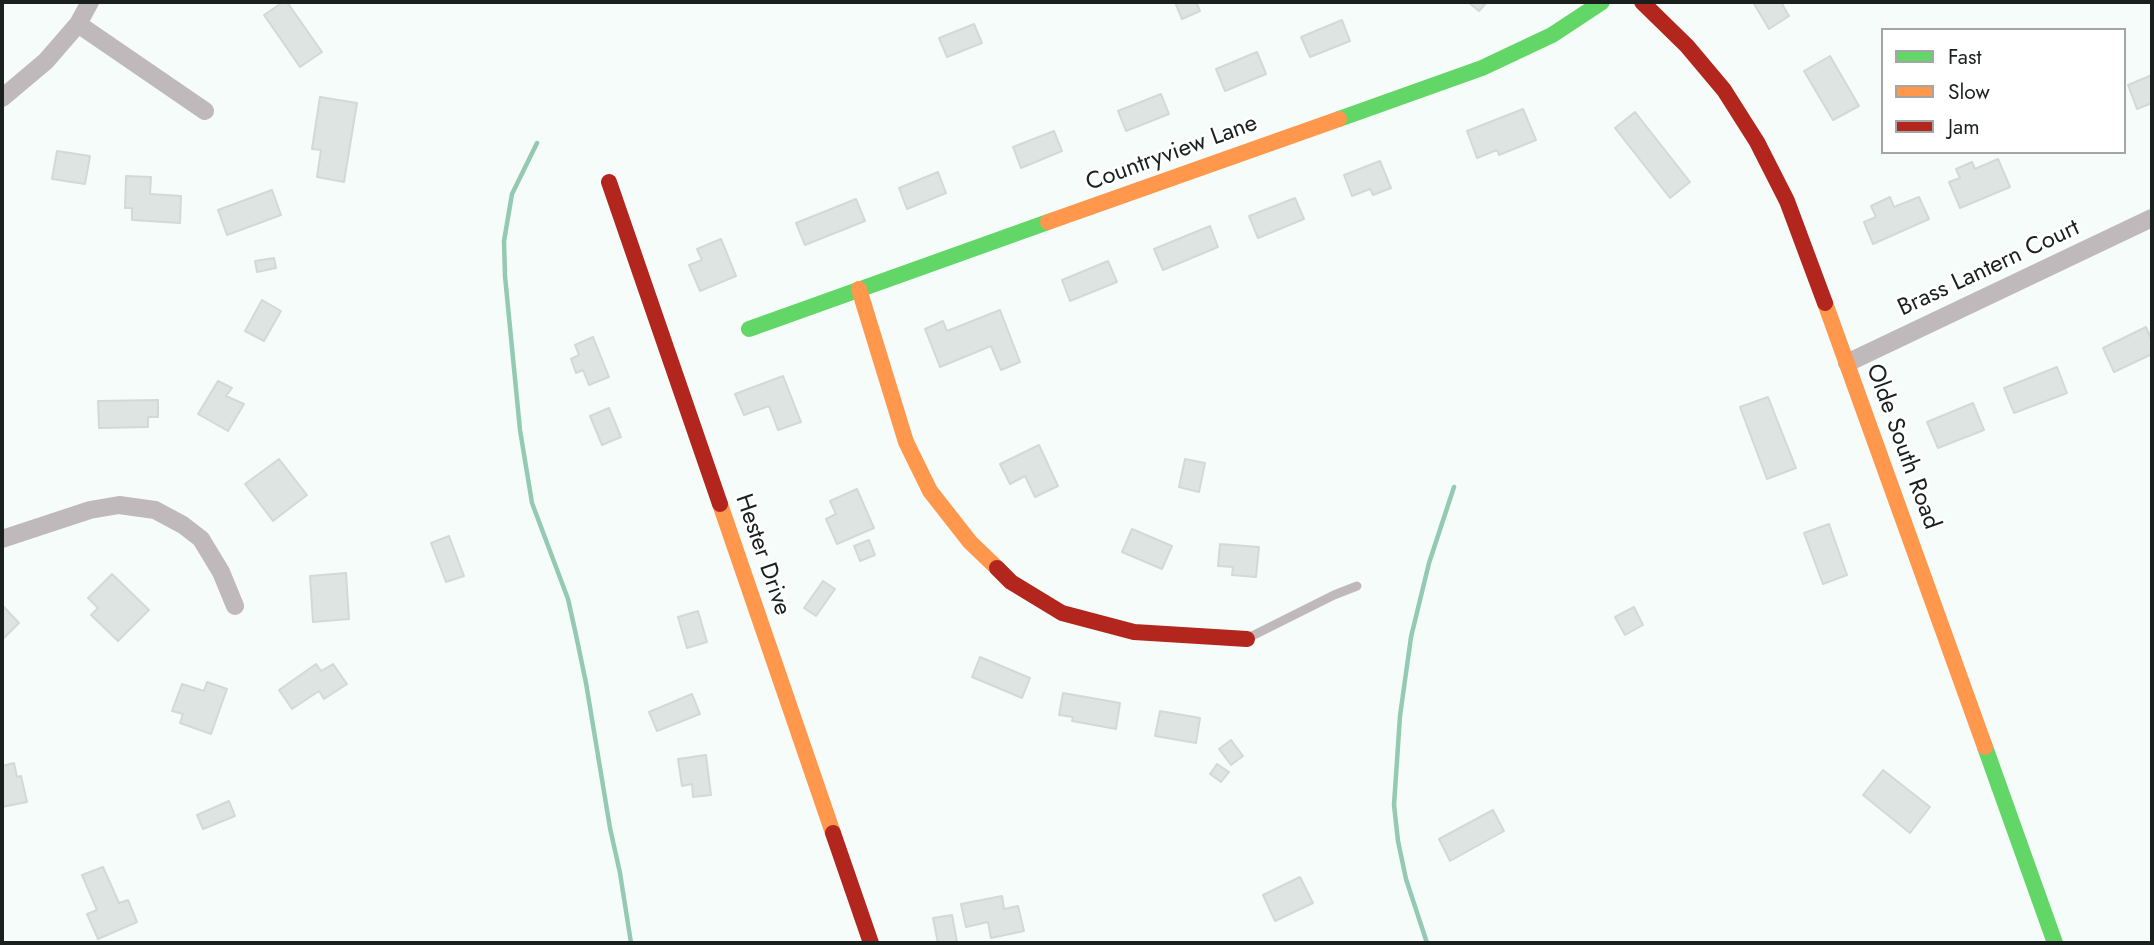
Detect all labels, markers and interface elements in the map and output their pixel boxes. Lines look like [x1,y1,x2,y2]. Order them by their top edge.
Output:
legend [1881,28,2126,154]
text: Fast [1948,42,1981,72]
text: Slow [1948,77,1990,107]
street label: Countryview Lane [1082,110,1262,198]
text: Jam [1948,112,1980,142]
street label: Brass Lantern Court [1894,214,2084,324]
street label: Olde South Road [1859,360,1945,534]
street label: Hester Drive [728,491,796,619]

